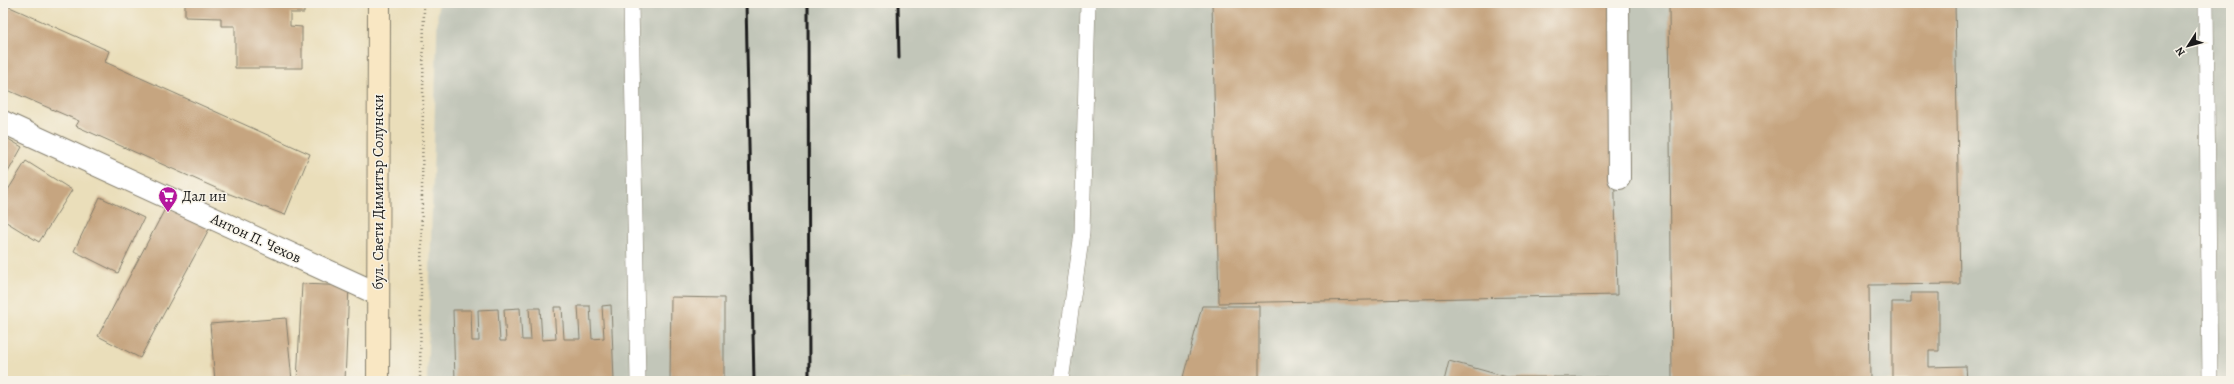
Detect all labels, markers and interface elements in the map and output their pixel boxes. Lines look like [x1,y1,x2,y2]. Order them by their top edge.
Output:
north arrow [2168,26,2208,66]
text: N [2172,44,2189,59]
street label: бул. Свети Димитър Солунски [368,94,388,290]
supermarket icon: Дал ин [157,185,179,213]
place label: Дал ин [182,186,227,206]
street label: Антон П. Чехов [207,208,304,268]

